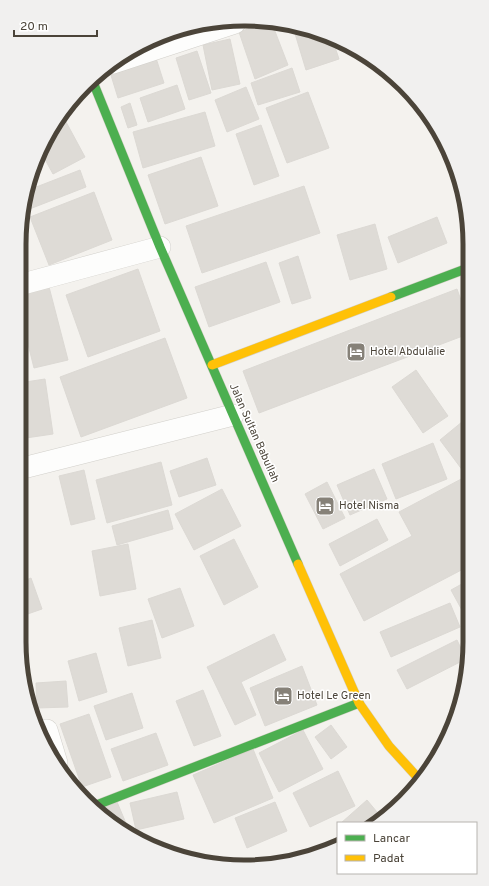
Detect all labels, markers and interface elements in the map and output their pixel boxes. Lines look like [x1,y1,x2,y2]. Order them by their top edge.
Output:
scale bar [14,12,97,38]
text: 20 m [20,19,48,35]
hotel icon: Hotel Abdulalie [345,341,367,363]
place label: Hotel Abdulalie [370,345,445,359]
street label: Jalan Sultan Babullah [226,381,282,485]
hotel icon: Hotel Nisma [314,495,336,517]
place label: Hotel Nisma [339,499,399,513]
hotel icon: Hotel Le Green [272,685,294,707]
place label: Hotel Le Green [297,689,371,703]
legend [337,822,477,874]
text: Lancar [373,831,410,847]
text: Padat [373,851,404,867]

